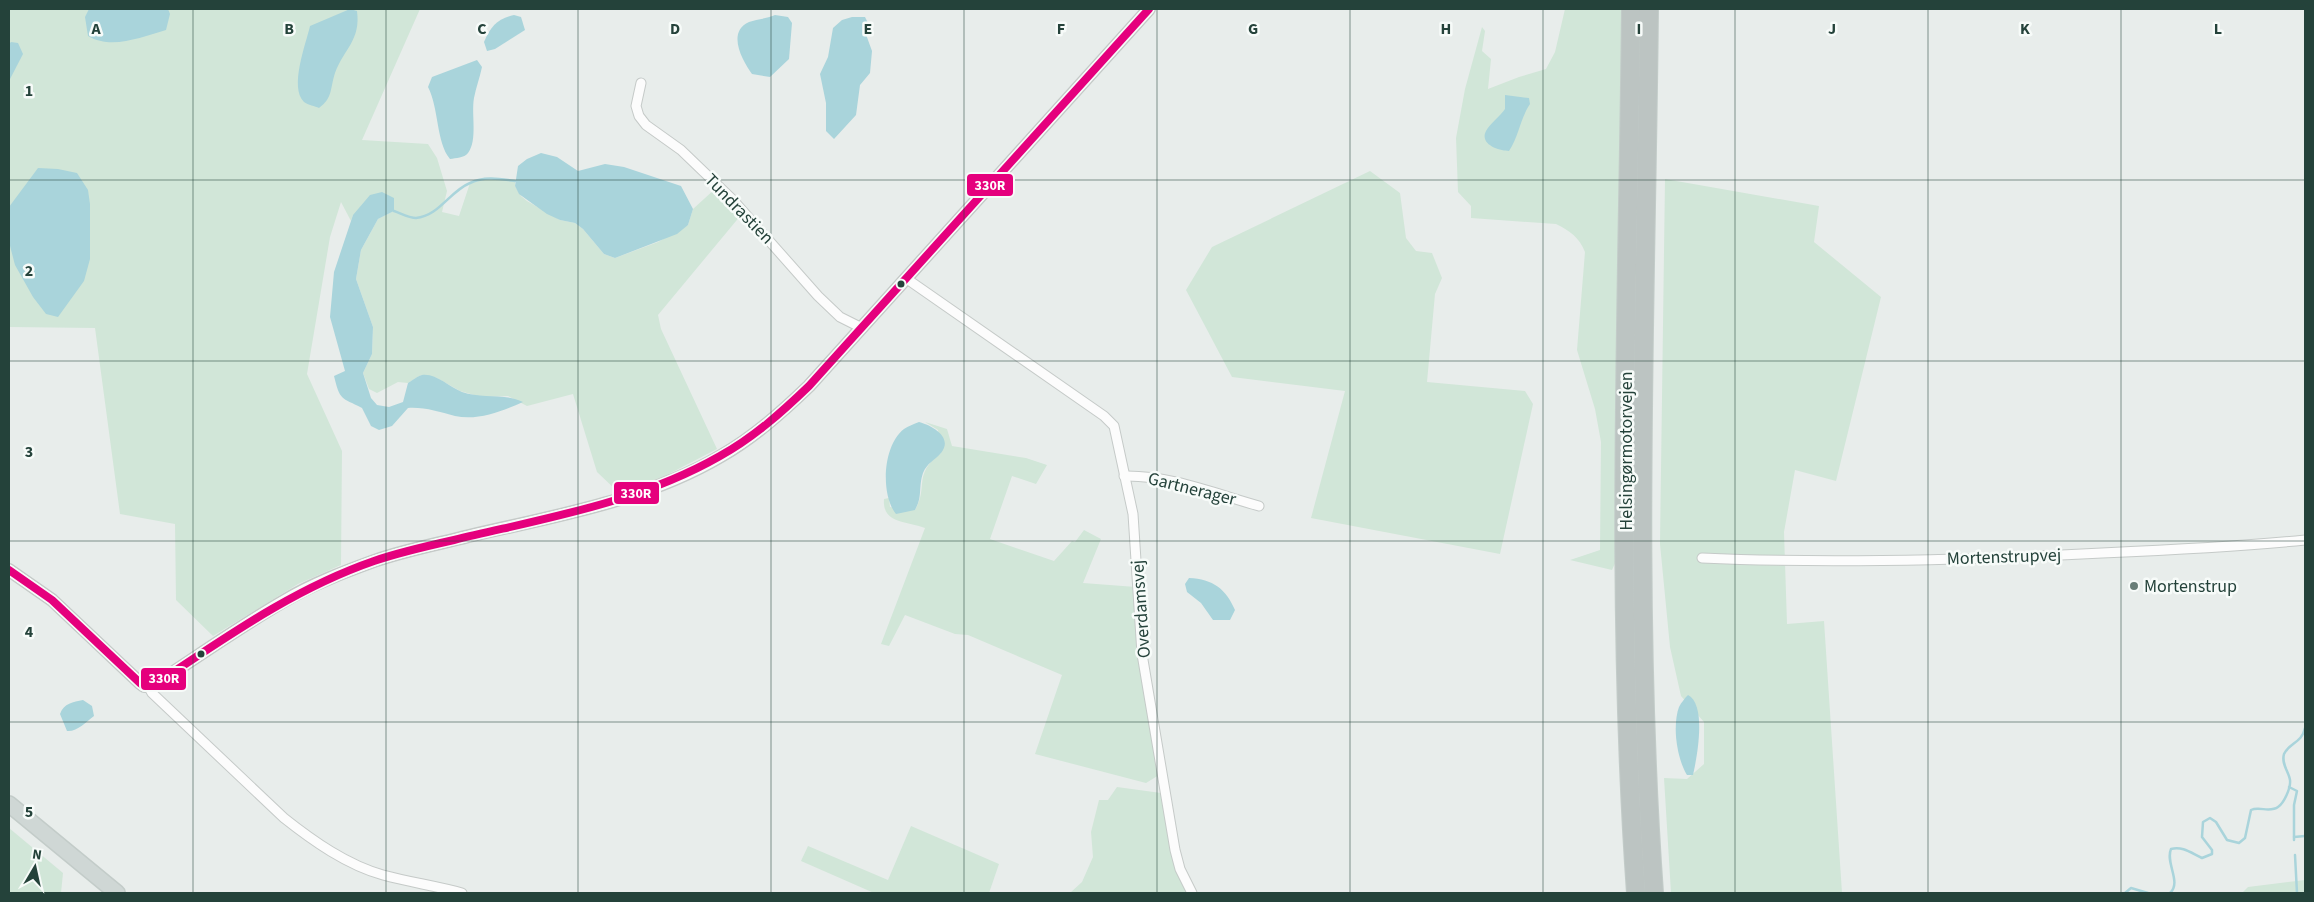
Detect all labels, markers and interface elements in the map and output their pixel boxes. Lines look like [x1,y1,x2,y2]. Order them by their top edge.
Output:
text: A [90,18,101,40]
text: B [284,18,294,40]
text: C [477,18,487,40]
text: D [670,18,680,40]
text: E [864,18,872,40]
text: F [1057,18,1065,40]
text: G [1248,18,1258,40]
text: H [1441,18,1451,40]
text: I [1637,18,1641,40]
text: J [1828,18,1836,40]
text: K [2020,18,2030,40]
text: L [2214,18,2222,40]
text: 1 [25,80,33,102]
street label: Tundrastien [699,168,779,250]
line badge: 330R [966,173,1014,197]
text: 330R [975,176,1006,196]
text: 2 [25,260,33,282]
unlabelled marker [896,279,906,289]
street label: Helsingørmotorvejen [1614,371,1639,531]
text: 3 [25,441,33,463]
street label: Gartnerager [1145,466,1239,512]
line badge: 330R [613,481,660,505]
text: 330R [621,484,652,504]
street label: Mortenstrupvej [1946,543,2062,571]
street label: Overdamsvej [1125,559,1157,659]
place label: Mortenstrup [2144,574,2237,599]
marker: Mortenstrup [2128,580,2140,592]
text: 4 [25,621,34,643]
unlabelled marker [196,649,206,659]
line badge: 330R [140,667,187,691]
text: 330R [149,669,180,689]
text: 5 [25,801,33,823]
north arrow [10,842,60,892]
text: N [31,845,43,866]

